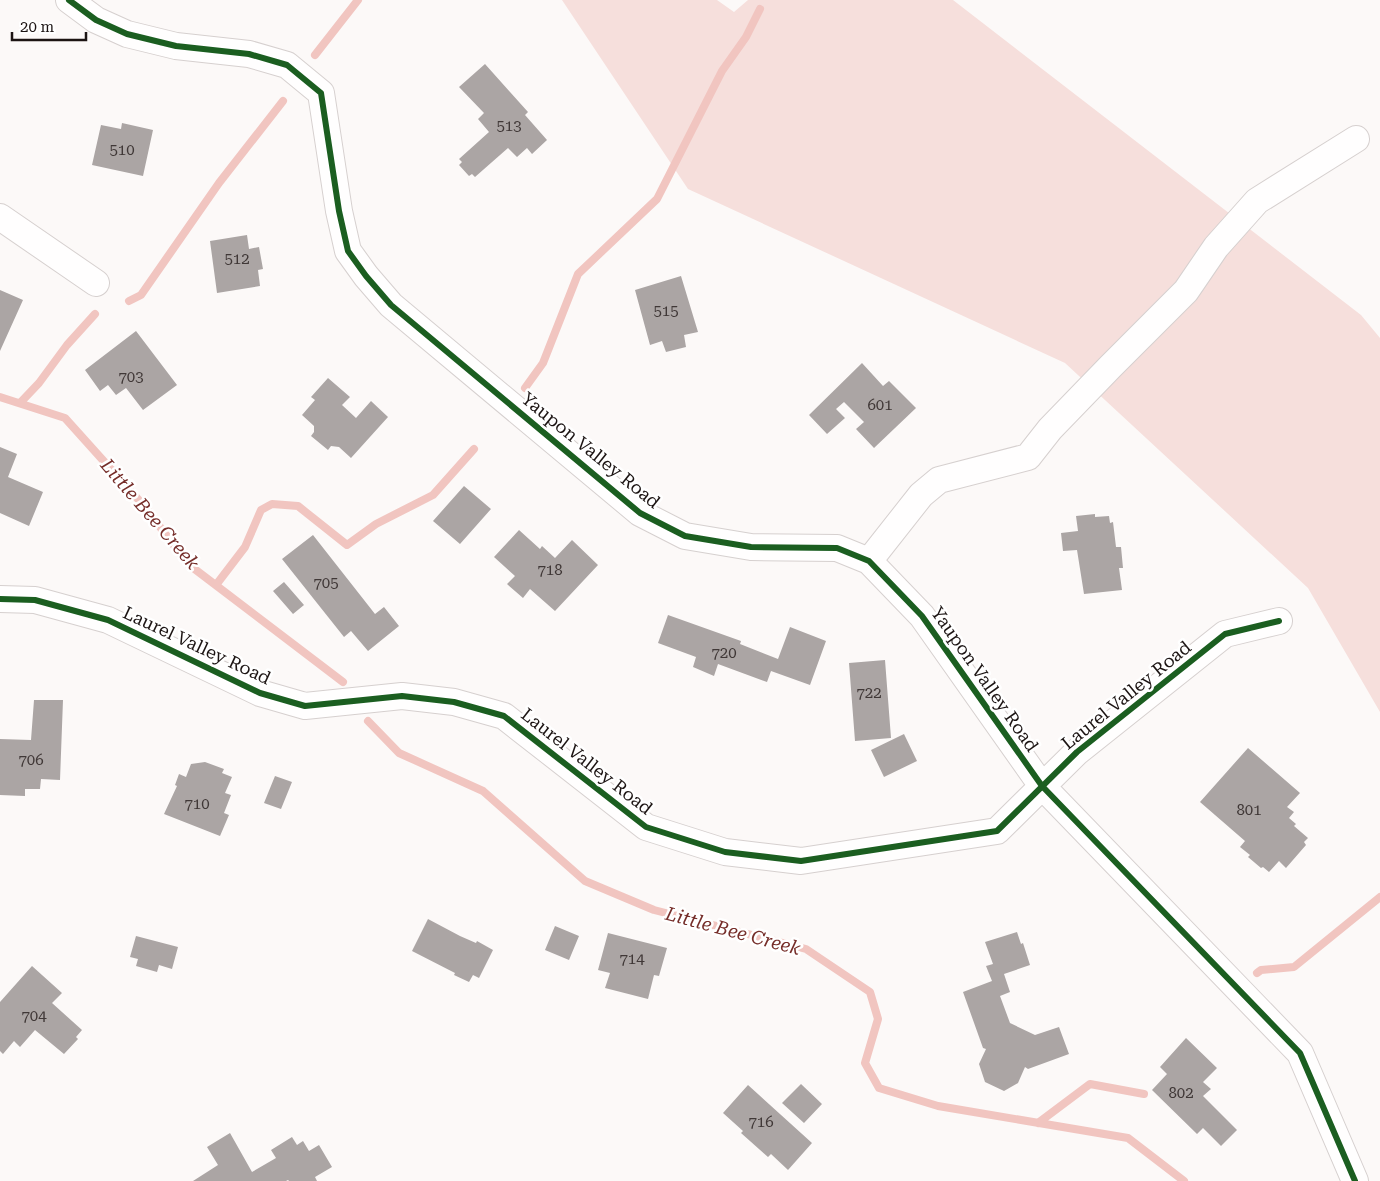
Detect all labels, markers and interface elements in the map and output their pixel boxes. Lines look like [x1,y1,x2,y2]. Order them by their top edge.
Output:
scale bar [12,10,86,42]
text: 20 m [20,18,55,36]
house number: 513 [496,117,522,135]
house number: 510 [109,141,135,159]
house number: 512 [224,250,250,268]
house number: 515 [653,302,679,320]
house number: 703 [118,368,144,386]
street label: Yaupon Valley Road [517,388,665,513]
house number: 601 [867,396,893,414]
water label: Little Bee Creek [95,453,205,575]
house number: 718 [537,561,563,579]
house number: 705 [313,574,339,592]
street label: Laurel Valley Road [120,602,275,689]
street label: Yaupon Valley Road [927,602,1043,756]
street label: Laurel Valley Road [1057,636,1195,754]
house number: 720 [711,644,737,662]
house number: 722 [856,684,882,702]
street label: Laurel Valley Road [517,703,657,819]
house number: 706 [18,751,44,769]
house number: 710 [184,795,210,813]
house number: 801 [1236,801,1262,819]
water label: Little Bee Creek [662,902,804,960]
house number: 714 [619,950,645,968]
house number: 704 [21,1007,47,1025]
house number: 802 [1168,1084,1194,1102]
house number: 716 [748,1113,774,1131]

